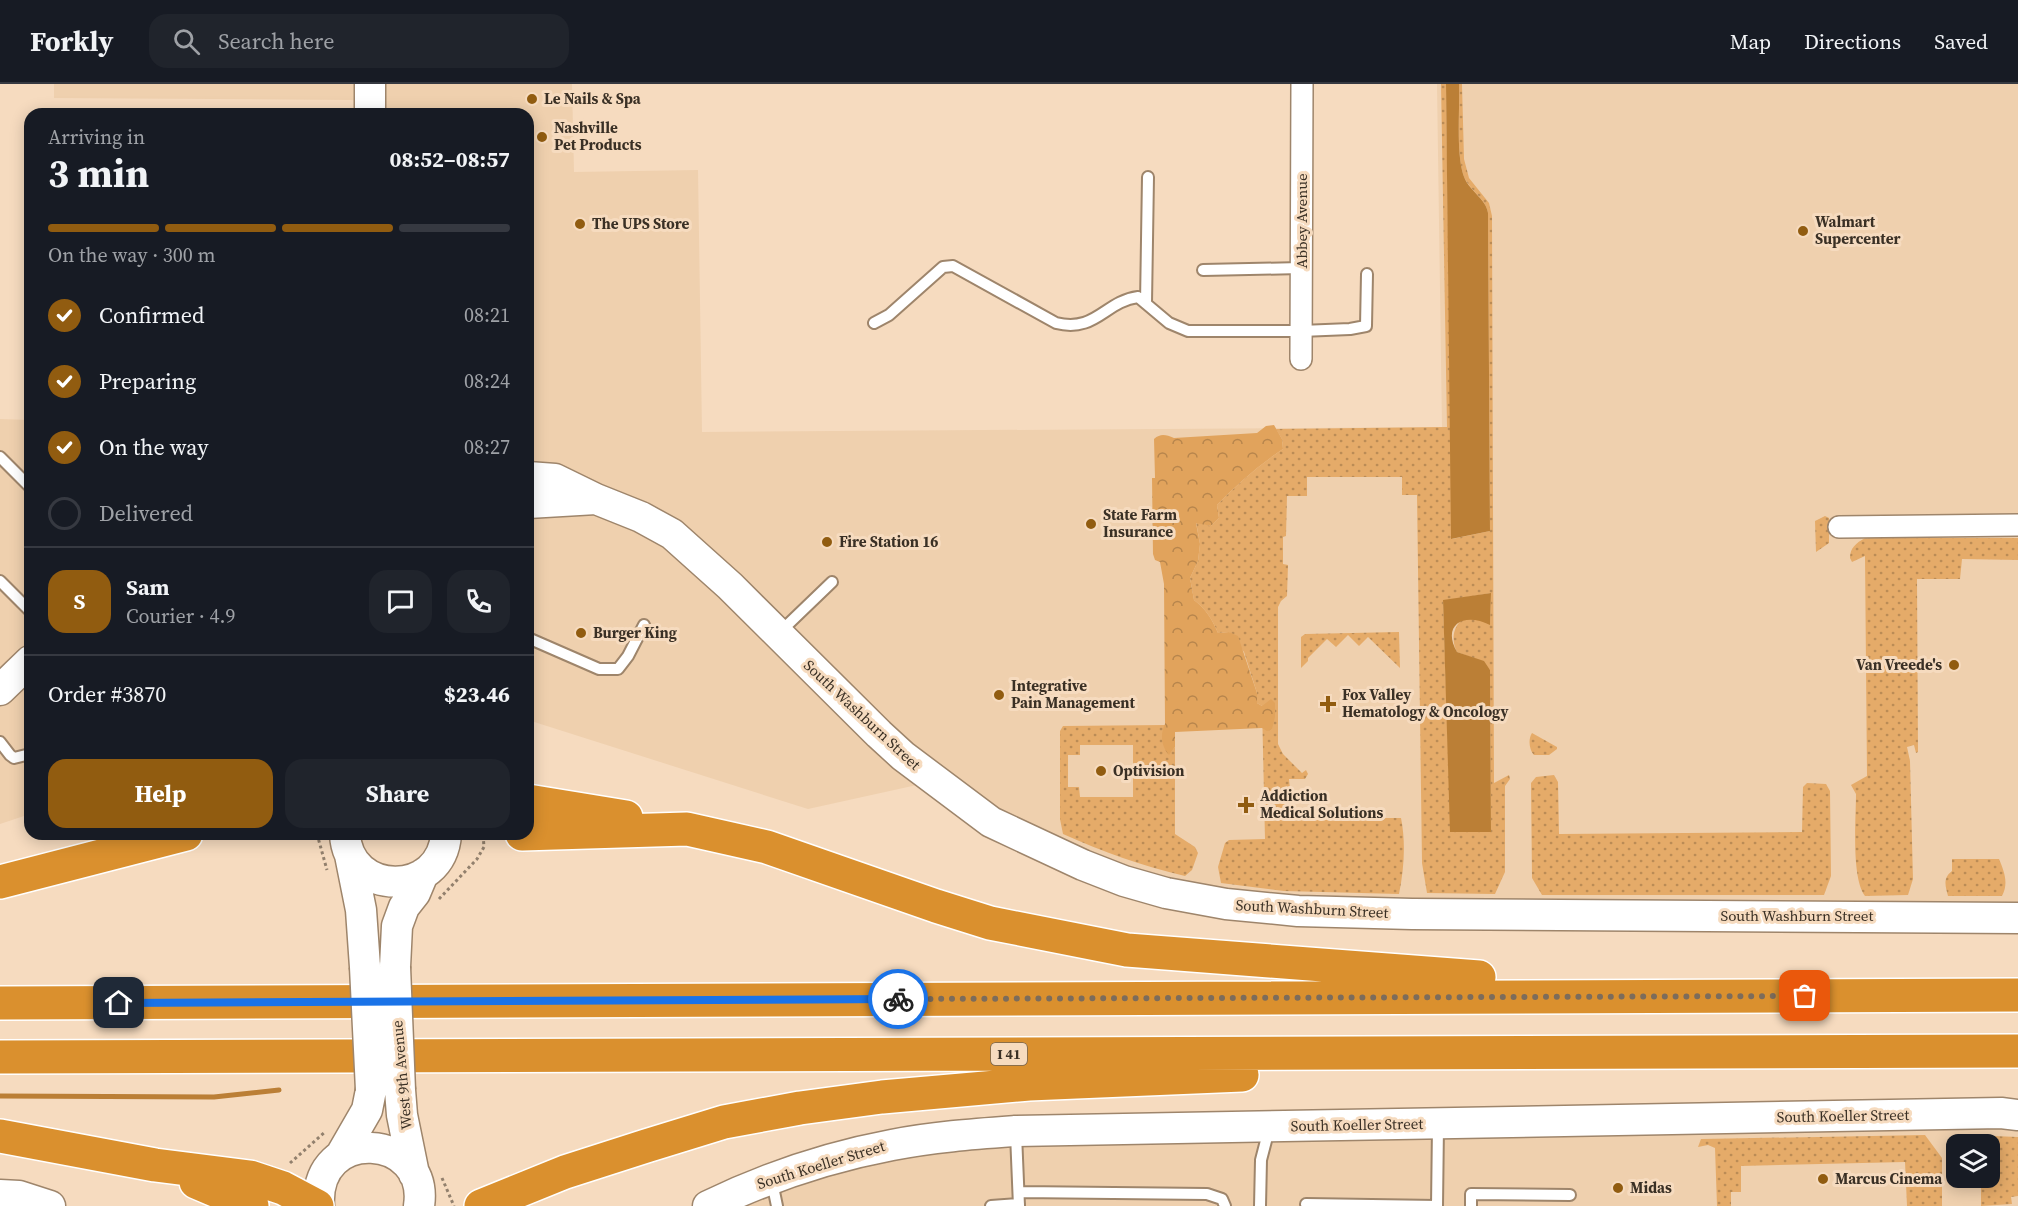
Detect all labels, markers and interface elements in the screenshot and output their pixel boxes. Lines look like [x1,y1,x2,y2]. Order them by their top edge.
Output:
search box [149,14,569,68]
text: Forkly [30,22,113,60]
icon: search [170,25,203,58]
text: Search here [218,26,334,56]
text: Map [1730,27,1771,56]
text: Directions [1804,27,1901,56]
text: Saved [1934,27,1988,56]
place label: Le Nails & Spa [544,88,642,109]
marker: Le Nails & Spa [525,92,539,106]
place label: Nashville Pet Products [554,117,642,155]
text: Arriving in [48,123,145,151]
marker: Nashville Pet Products [535,130,549,144]
text: 08:52–08:57 [390,144,510,174]
text: 3 min [48,147,149,200]
street label: Abbey Avenue [1291,173,1312,269]
place label: Walmart Supercenter [1815,211,1900,249]
place label: The UPS Store [592,213,690,234]
marker: The UPS Store [573,217,587,231]
marker: Walmart Supercenter [1796,224,1810,238]
text: On the way · 300 m [48,241,215,269]
icon: check [48,299,81,332]
text: Confirmed [99,300,204,330]
text: 08:21 [464,301,510,329]
icon: check [48,365,81,398]
text: Preparing [99,366,196,396]
text: 08:24 [464,367,510,395]
icon: check [48,431,81,464]
text: On the way [99,432,208,462]
text: 08:27 [464,433,510,461]
text: Delivered [99,498,193,528]
place label: State Farm Insurance [1103,504,1177,542]
marker: State Farm Insurance [1084,517,1098,531]
place label: Fire Station 16 [839,531,938,552]
marker: Fire Station 16 [820,535,834,549]
button: chat [369,570,432,633]
button: phone [447,570,510,633]
text: Sam [126,572,170,602]
text: S [74,586,85,616]
text: Courier · 4.9 [126,602,235,630]
place label: Burger King [593,622,677,643]
marker: Burger King [574,626,588,640]
place label: Van Vreede's [1856,654,1942,675]
street label: South Washburn Street [799,655,925,774]
marker: Van Vreede's [1947,658,1961,672]
place label: Integrative Pain Management [1011,675,1135,713]
text: Order #3870 [48,679,166,709]
text: $23.46 [444,679,510,709]
place label: Fox Valley Hematology & Oncology [1342,684,1508,722]
marker: Integrative Pain Management [992,688,1006,702]
marker: Fox Valley Hematology & Oncology [1319,695,1337,713]
button: Help [48,759,273,828]
button: Share [285,759,510,828]
place label: Optivision [1113,760,1185,781]
marker: Optivision [1094,764,1108,778]
place label: Addiction Medical Solutions [1260,785,1383,823]
marker: Addiction Medical Solutions [1237,796,1255,814]
street label: South Washburn Street [1235,894,1389,923]
street label: South Washburn Street [1721,905,1874,926]
courier [868,969,928,1029]
pin [1779,970,1830,1021]
pin [93,977,144,1028]
icon: bag [1788,979,1821,1012]
icon: bike [882,983,915,1016]
icon: home [102,986,135,1019]
street label: West 9th Avenue [386,1019,417,1131]
road number: I 41 [991,1043,1027,1065]
street label: South Koeller Street [1777,1104,1910,1127]
street label: South Koeller Street [1291,1113,1424,1136]
map controls [1946,1134,2000,1188]
button: layers [1946,1134,2000,1188]
street label: South Koeller Street [754,1135,887,1194]
place label: Marcus Cinema [1835,1168,1943,1189]
marker: Marcus Cinema [1816,1172,1830,1186]
place label: Midas [1630,1177,1672,1198]
marker: Midas [1611,1181,1625,1195]

